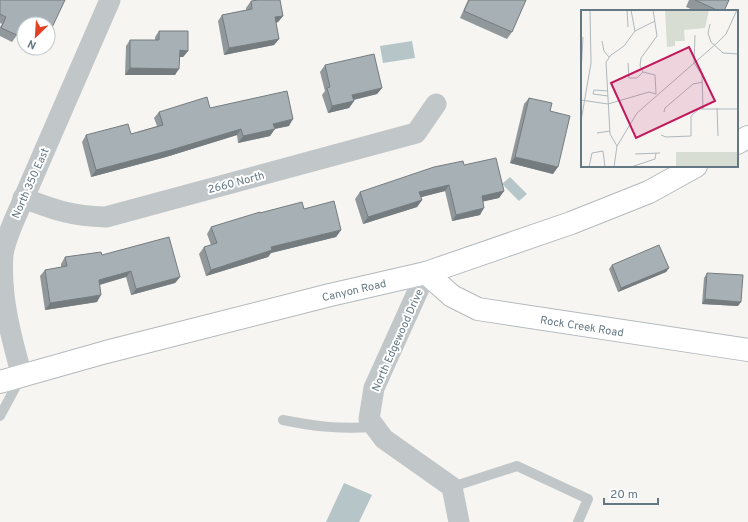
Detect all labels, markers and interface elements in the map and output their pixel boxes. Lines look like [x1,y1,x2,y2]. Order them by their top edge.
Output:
inset map [581,10,738,167]
north arrow [16,16,56,56]
text: N [26,36,39,52]
street label: North 350 East [9,146,53,221]
street label: 2660 North [206,169,266,197]
street label: Canyon Road [321,277,388,305]
street label: North Edgewood Drive [369,287,427,394]
street label: Rock Creek Road [539,313,625,340]
scale bar [604,480,658,506]
text: 20 m [610,487,638,503]

